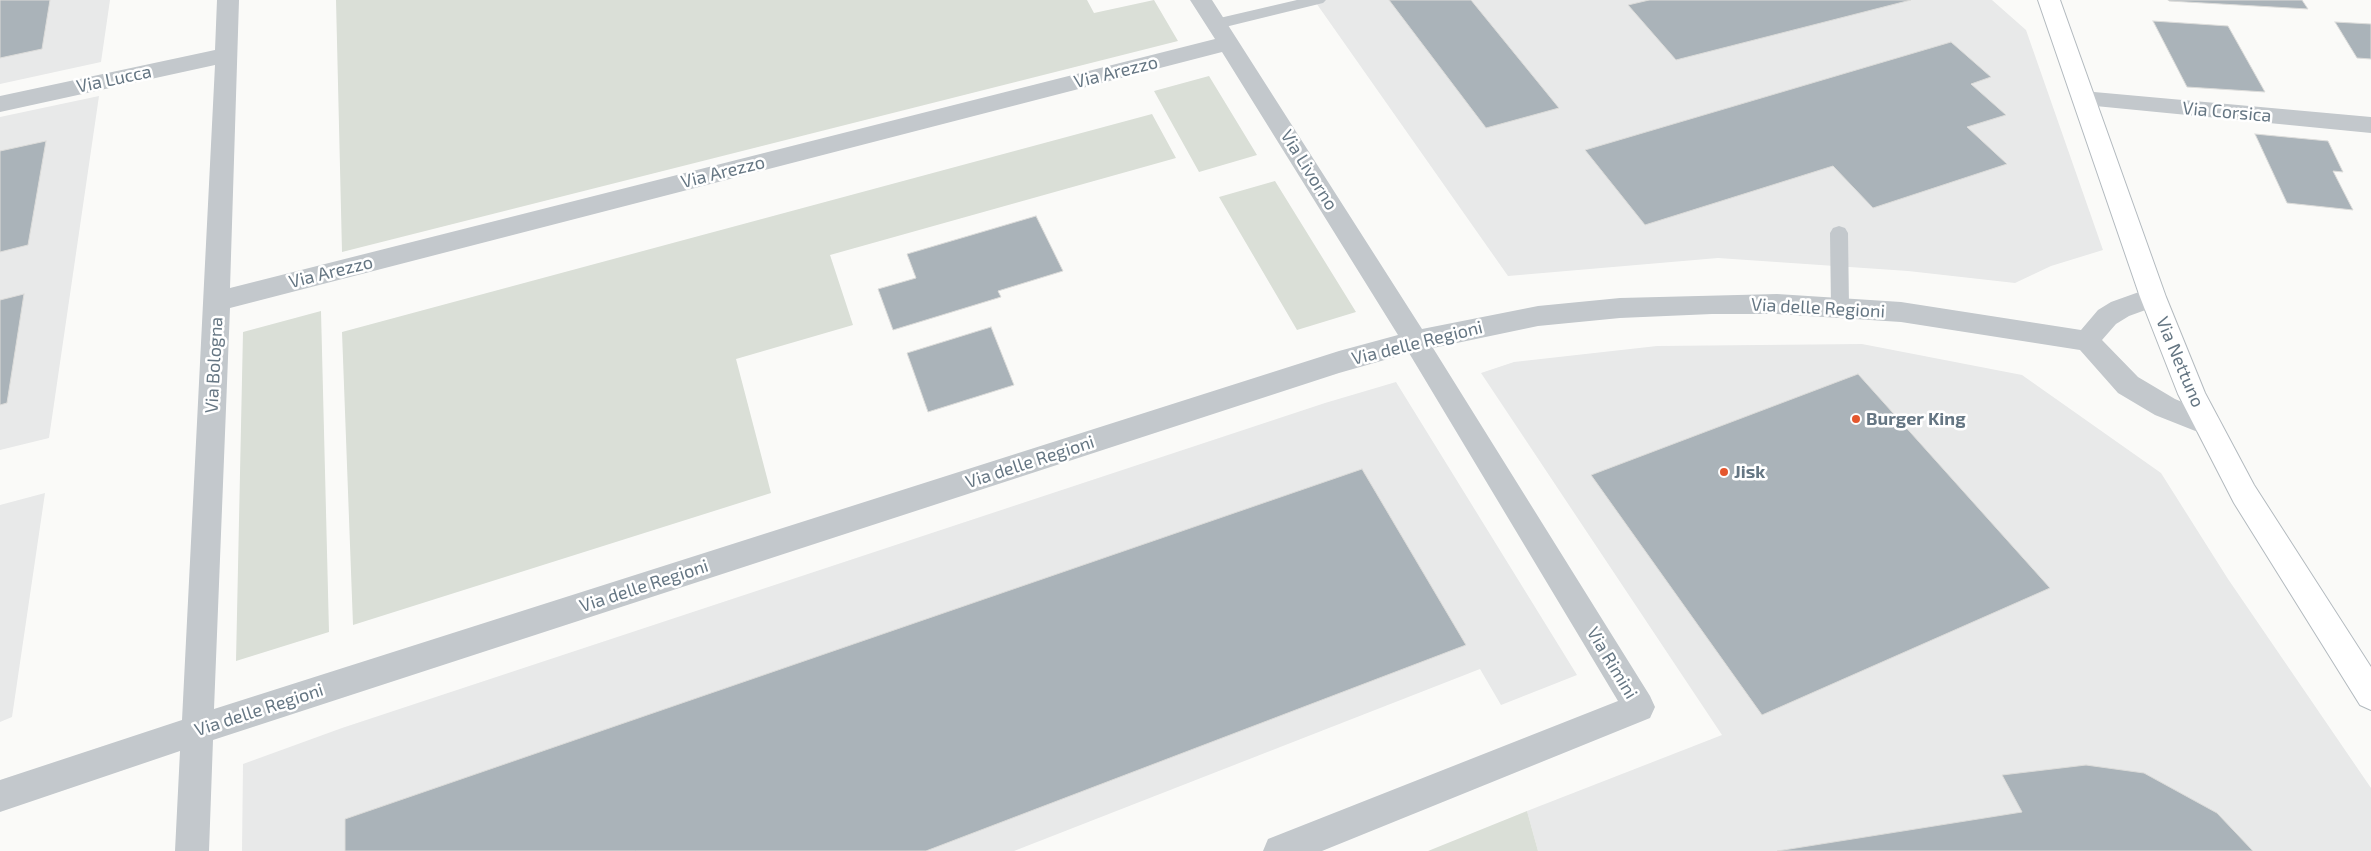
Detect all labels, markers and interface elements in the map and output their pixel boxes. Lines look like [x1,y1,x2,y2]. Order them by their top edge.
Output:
street label: Via Arezzo [1072,51,1160,93]
street label: Via Lucca [74,61,154,97]
street label: Via Corsica [2182,97,2272,127]
street label: Via Livorno [1276,126,1342,214]
street label: Via Arezzo [679,151,767,193]
street label: Via Arezzo [287,251,375,293]
street label: Via delle Regioni [1751,294,1885,322]
street label: Via Nettuno [2151,313,2209,411]
street label: Via Bologna [201,316,227,414]
street label: Via delle Regioni [1349,316,1485,370]
place label: Burger King [1866,408,1966,430]
marker: Burger King [1850,413,1862,425]
street label: Via delle Regioni [963,431,1097,493]
place label: Jisk [1734,461,1765,483]
marker: Jisk [1718,466,1730,478]
street label: Via delle Regioni [577,555,711,617]
street label: Via Rimini [1582,623,1642,703]
street label: Via delle Regioni [192,679,326,741]

